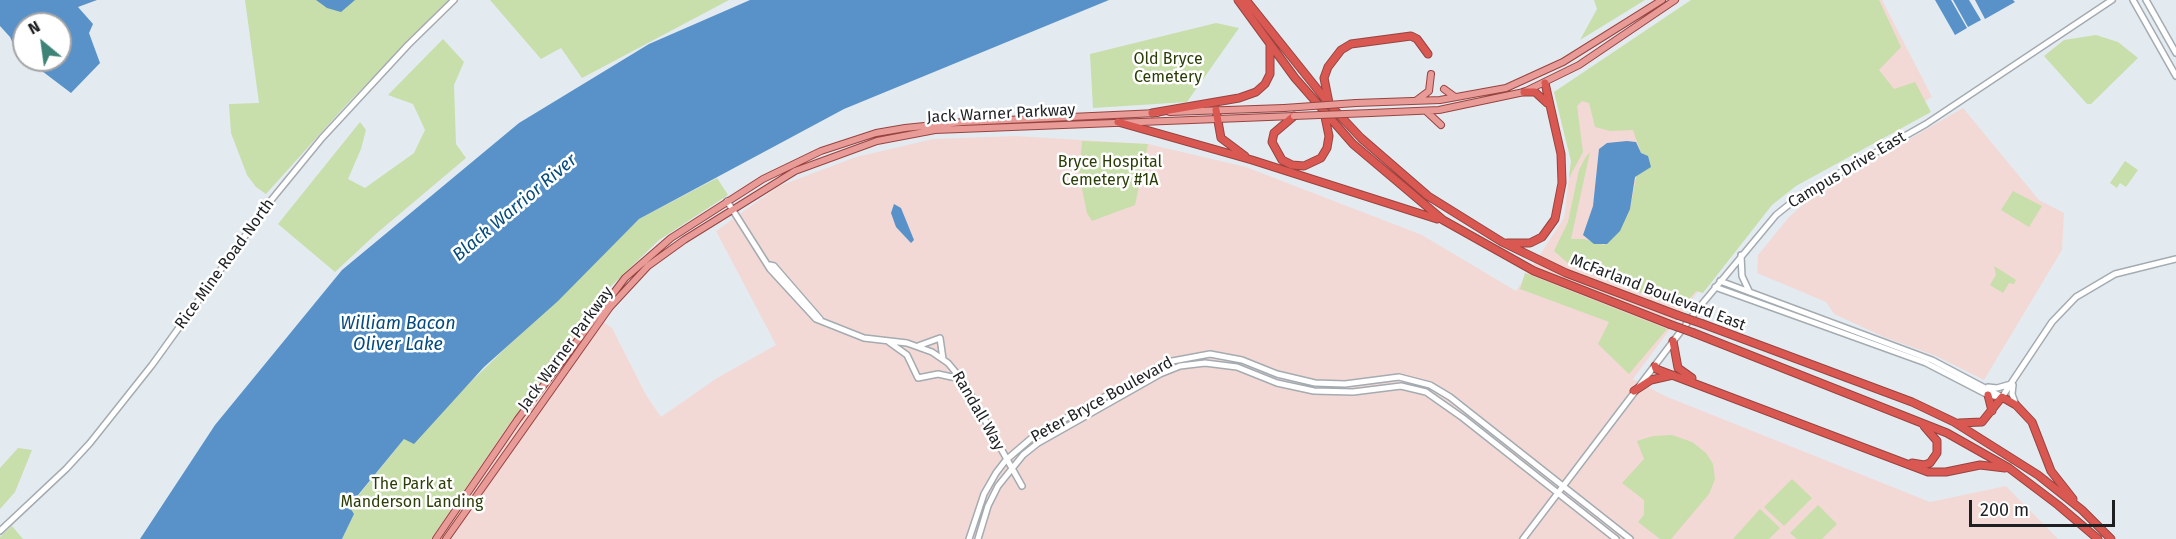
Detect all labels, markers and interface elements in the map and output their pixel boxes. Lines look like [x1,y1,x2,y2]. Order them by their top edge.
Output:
north arrow [12,12,72,72]
text: N [25,17,43,38]
park label: Old Bryce Cemetery [1133,50,1203,88]
street label: Jack Warner Parkway [926,101,1076,127]
street label: Campus Drive East [1785,127,1909,213]
water label: Black Warrior River [449,150,581,266]
park label: Bryce Hospital Cemetery #1A [1058,153,1162,191]
street label: Rice Mine Road North [171,195,279,333]
street label: McFarland Boulevard East [1568,251,1748,335]
street label: Jack Warner Parkway [514,283,618,415]
water label: William Bacon Oliver Lake [340,313,456,356]
street label: Peter Bryce Boulevard [1028,353,1176,447]
street label: Randall Way [948,368,1008,454]
park label: The Park at Manderson Landing [341,475,483,513]
scale bar [1972,488,2118,526]
text: 200 m [1980,499,2029,521]

